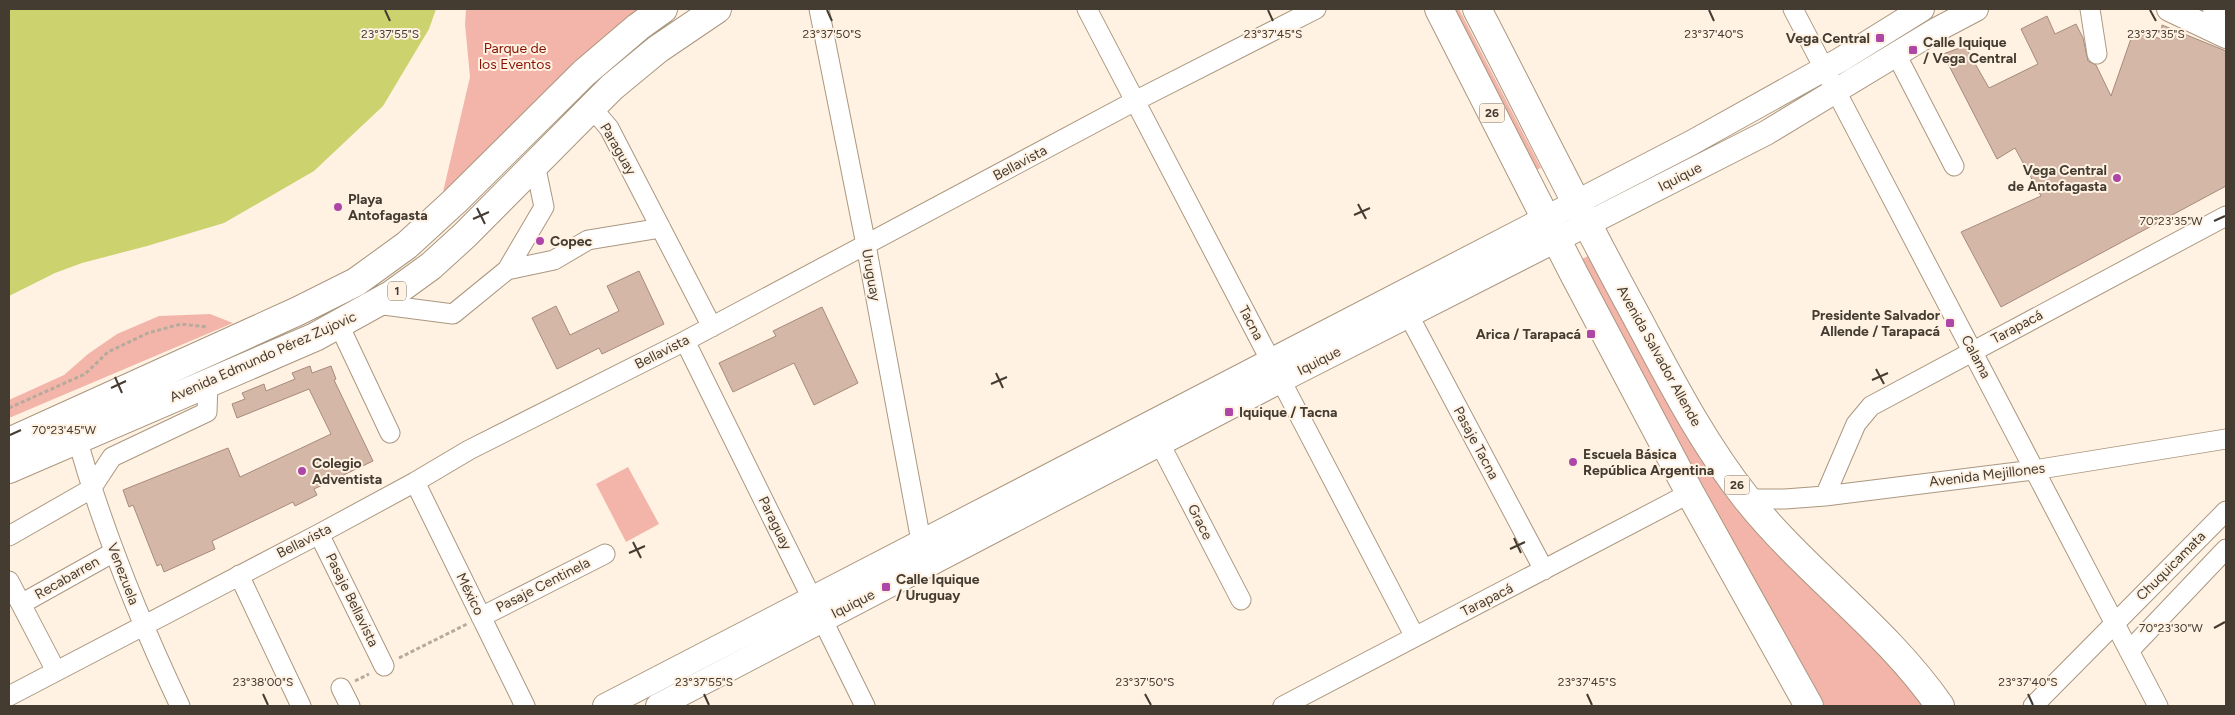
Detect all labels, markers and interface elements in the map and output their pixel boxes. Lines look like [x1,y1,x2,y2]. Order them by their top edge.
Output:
text: 23°37'55"S [361,27,419,41]
text: 23°37'50"S [803,27,861,41]
text: 23°37'45"S [1244,27,1302,41]
text: 23°37'40"S [1684,27,1744,41]
text: 23°37'35"S [2127,27,2185,41]
place label: Vega Central [1786,30,1870,47]
marker: Vega Central [1874,32,1886,44]
place label: Calle Iquique / Vega Central [1923,34,2017,67]
park label: Parque de los Eventos [479,40,551,73]
marker: Calle Iquique / Vega Central [1907,44,1919,56]
road number: 26 [1480,104,1504,122]
street label: Paraguay [596,120,640,179]
street label: Bellavista [990,142,1050,184]
street label: Iquique [1655,159,1705,195]
place label: Vega Central de Antofagasta [2008,162,2107,195]
marker: Vega Central de Antofagasta [2111,172,2123,184]
place label: Playa Antofagasta [348,191,428,224]
marker: Playa Antofagasta [332,201,344,213]
text: 70°23'35"W [2140,214,2203,228]
place label: Copec [550,233,592,250]
marker: Copec [534,235,546,247]
street label: Uruguay [858,247,884,303]
road number: 1 [388,282,406,300]
street label: Avenida Salvador Allende [1613,283,1705,430]
street label: Tacna [1235,303,1267,343]
street label: Tarapacá [1988,306,2046,348]
place label: Presidente Salvador Allende / Tarapacá [1812,307,1941,340]
street label: Avenida Edmundo Pérez Zujovic [167,308,359,406]
marker: Presidente Salvador Allende / Tarapacá [1944,317,1956,329]
place label: Arica / Tarapacá [1476,326,1581,343]
marker: Arica / Tarapacá [1585,328,1597,340]
street label: Bellavista [632,331,692,373]
street label: Calama [1958,332,1994,382]
street label: Iquique [1294,343,1344,379]
place label: Iquique / Tacna [1239,404,1337,421]
street label: Pasaje Tacna [1450,404,1502,482]
marker: Iquique / Tacna [1223,406,1235,418]
text: 70°23'45"W [32,423,96,437]
place label: Escuela Básica República Argentina [1583,446,1714,479]
place label: Colegio Adventista [312,455,382,488]
marker: Escuela Básica República Argentina [1567,456,1579,468]
street label: Avenida Mejillones [1928,459,2046,491]
marker: Colegio Adventista [296,465,308,477]
road number: 26 [1724,476,1750,494]
street label: Paraguay [755,493,795,553]
street label: Grace [1184,501,1216,543]
street label: Bellavista [274,520,334,562]
street label: Chuquicamata [2133,528,2209,604]
street label: Venezuela [103,541,143,607]
street label: Pasaje Bellavista [322,550,382,650]
street label: Recabarren [32,553,102,603]
street label: Pasaje Centinela [493,554,593,616]
street label: México [452,570,488,618]
place label: Calle Iquique / Uruguay [896,571,980,604]
street label: Tarapacá [1458,580,1516,620]
marker: Calle Iquique / Uruguay [880,581,892,593]
street label: Iquique [828,586,878,622]
text: 70°23'30"W [2139,621,2203,635]
text: 23°38'00"S [233,675,293,689]
text: 23°37'55"S [675,675,733,689]
text: 23°37'50"S [1116,675,1174,689]
text: 23°37'45"S [1558,675,1616,689]
text: 23°37'40"S [1998,675,2058,689]

